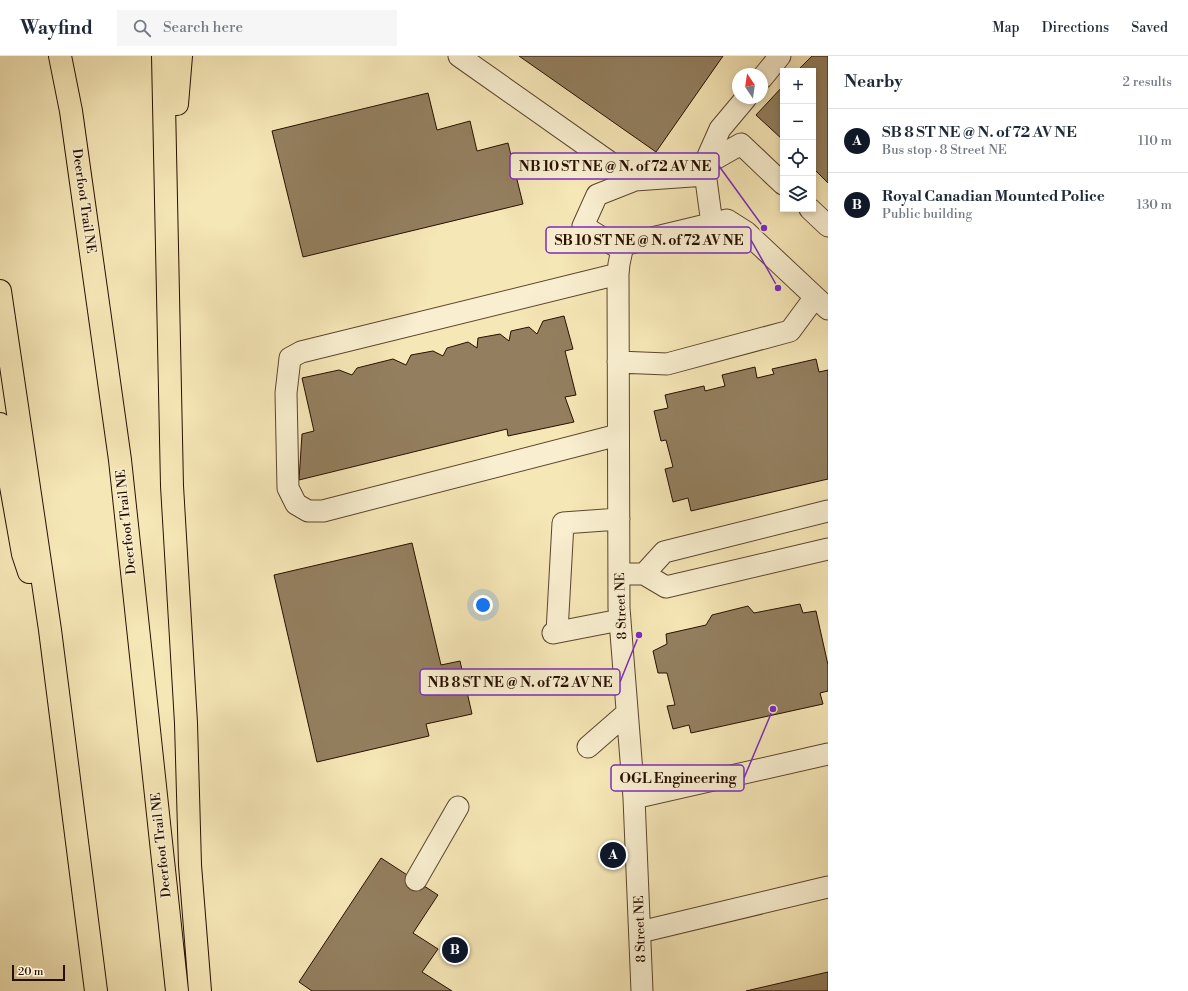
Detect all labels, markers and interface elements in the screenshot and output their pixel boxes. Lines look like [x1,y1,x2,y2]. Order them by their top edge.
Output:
search box [117,10,397,46]
text: Wayfind [20,16,93,40]
icon: search [131,17,153,39]
text: Search here [163,18,243,37]
text: Map [992,19,1020,37]
text: Directions [1042,19,1109,37]
text: Saved [1131,19,1168,37]
north arrow [732,68,768,104]
map controls [780,68,816,212]
button: + [780,68,816,104]
text: Nearby [844,71,903,93]
text: 2 results [1123,74,1172,90]
button: − [780,104,816,140]
text: SB 8 ST NE @ N. of 72 AV NE [882,123,1077,142]
text: A [852,133,862,149]
text: 110 m [1138,133,1172,149]
button: locate [780,140,816,176]
text: Bus stop · 8 Street NE [882,142,1007,158]
street label: Deerfoot Trail NE [69,148,99,254]
callout: NB 10 ST NE @ N. of 72 AV NE [510,153,719,179]
text: NB 10 ST NE @ N. of 72 AV NE [519,158,711,176]
button: layers [780,176,816,212]
text: Royal Canadian Mounted Police [882,187,1105,206]
text: B [852,197,862,213]
text: 130 m [1137,197,1172,213]
text: Public building [882,206,972,222]
callout: SB 10 ST NE @ N. of 72 AV NE [546,227,751,253]
text: SB 10 ST NE @ N. of 72 AV NE [554,232,744,250]
street label: Deerfoot Trail NE [113,469,139,575]
street label: 8 Street NE [612,572,630,640]
your location [473,595,493,615]
callout: NB 8 ST NE @ N. of 72 AV NE [420,669,620,695]
text: NB 8 ST NE @ N. of 72 AV NE [428,674,613,692]
callout: OGL Engineering [611,765,744,791]
text: OGL Engineering [620,770,738,788]
street label: Deerfoot Trail NE [148,792,174,898]
pin: A [600,840,626,870]
street label: 8 Street NE [631,895,649,963]
pin: B [442,935,468,965]
scale bar [12,963,65,982]
text: 20 m [18,965,43,979]

